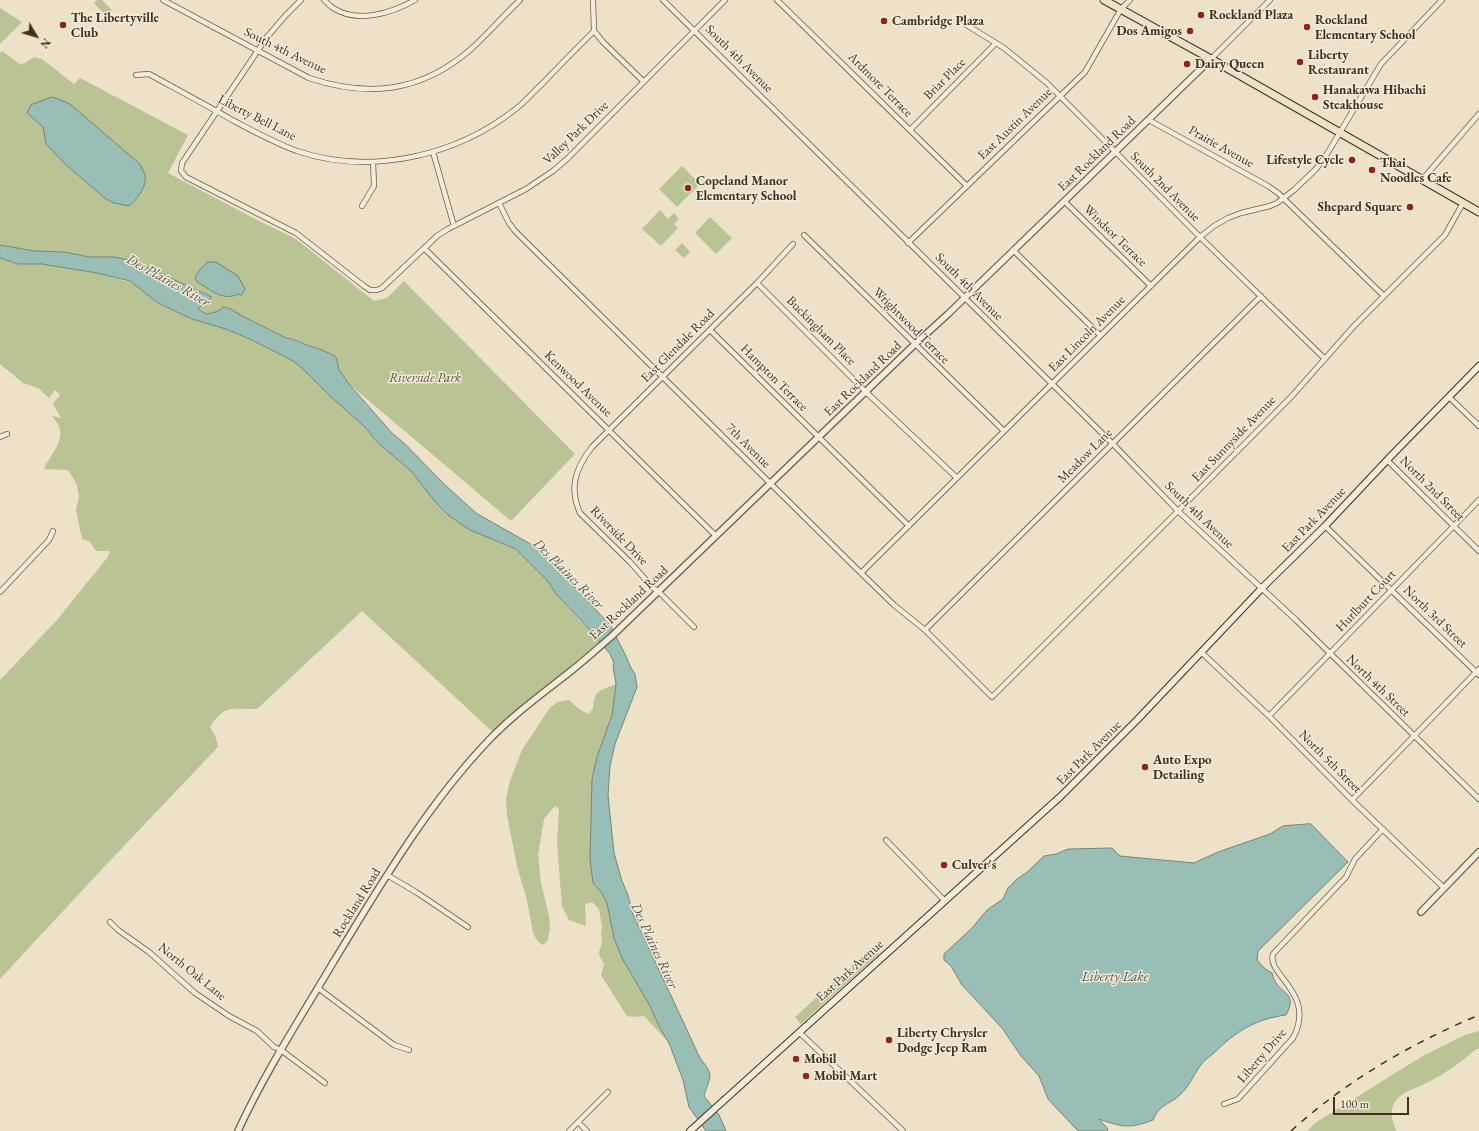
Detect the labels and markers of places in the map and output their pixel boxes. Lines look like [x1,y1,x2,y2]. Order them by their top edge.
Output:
place label: Rockland Plaza [1209,7,1293,23]
place label: The Libertyville Club [71,10,159,41]
marker: Rockland Plaza [1196,10,1206,20]
place label: Rockland Elementary School [1315,12,1415,43]
place label: Cambridge Plaza [892,13,984,29]
marker: Cambridge Plaza [879,16,889,26]
marker: The Libertyville Club [58,20,68,30]
marker: Rockland Elementary School [1302,22,1312,32]
place label: Dos Amigos [1116,23,1182,39]
marker: Dos Amigos [1185,26,1195,36]
place label: Liberty Restaurant [1308,47,1369,78]
place label: Dairy Queen [1195,56,1264,72]
marker: Liberty Restaurant [1295,57,1305,67]
marker: Dairy Queen [1182,59,1192,69]
place label: Hanakawa Hibachi Steakhouse [1323,82,1426,113]
marker: Hanakawa Hibachi Steakhouse [1310,92,1320,102]
place label: Lifestyle Cycle [1266,152,1344,168]
marker: Lifestyle Cycle [1347,155,1357,165]
place label: Thai Noodles Cafe [1380,155,1452,186]
marker: Thai Noodles Cafe [1367,165,1377,175]
place label: Copeland Manor Elementary School [696,173,796,204]
marker: Copeland Manor Elementary School [683,183,693,193]
place label: Shepard Square [1318,199,1402,215]
marker: Shepard Square [1405,202,1415,212]
place label: Auto Expo Detailing [1153,752,1212,783]
marker: Auto Expo Detailing [1140,762,1150,772]
place label: Culver's [952,857,996,873]
marker: Culver's [939,860,949,870]
place label: Liberty Chrysler Dodge Jeep Ram [897,1025,987,1056]
marker: Liberty Chrysler Dodge Jeep Ram [884,1035,894,1045]
place label: Mobil [804,1051,836,1067]
marker: Mobil [791,1054,801,1064]
place label: Mobil Mart [814,1068,877,1084]
marker: Mobil Mart [801,1071,811,1081]

